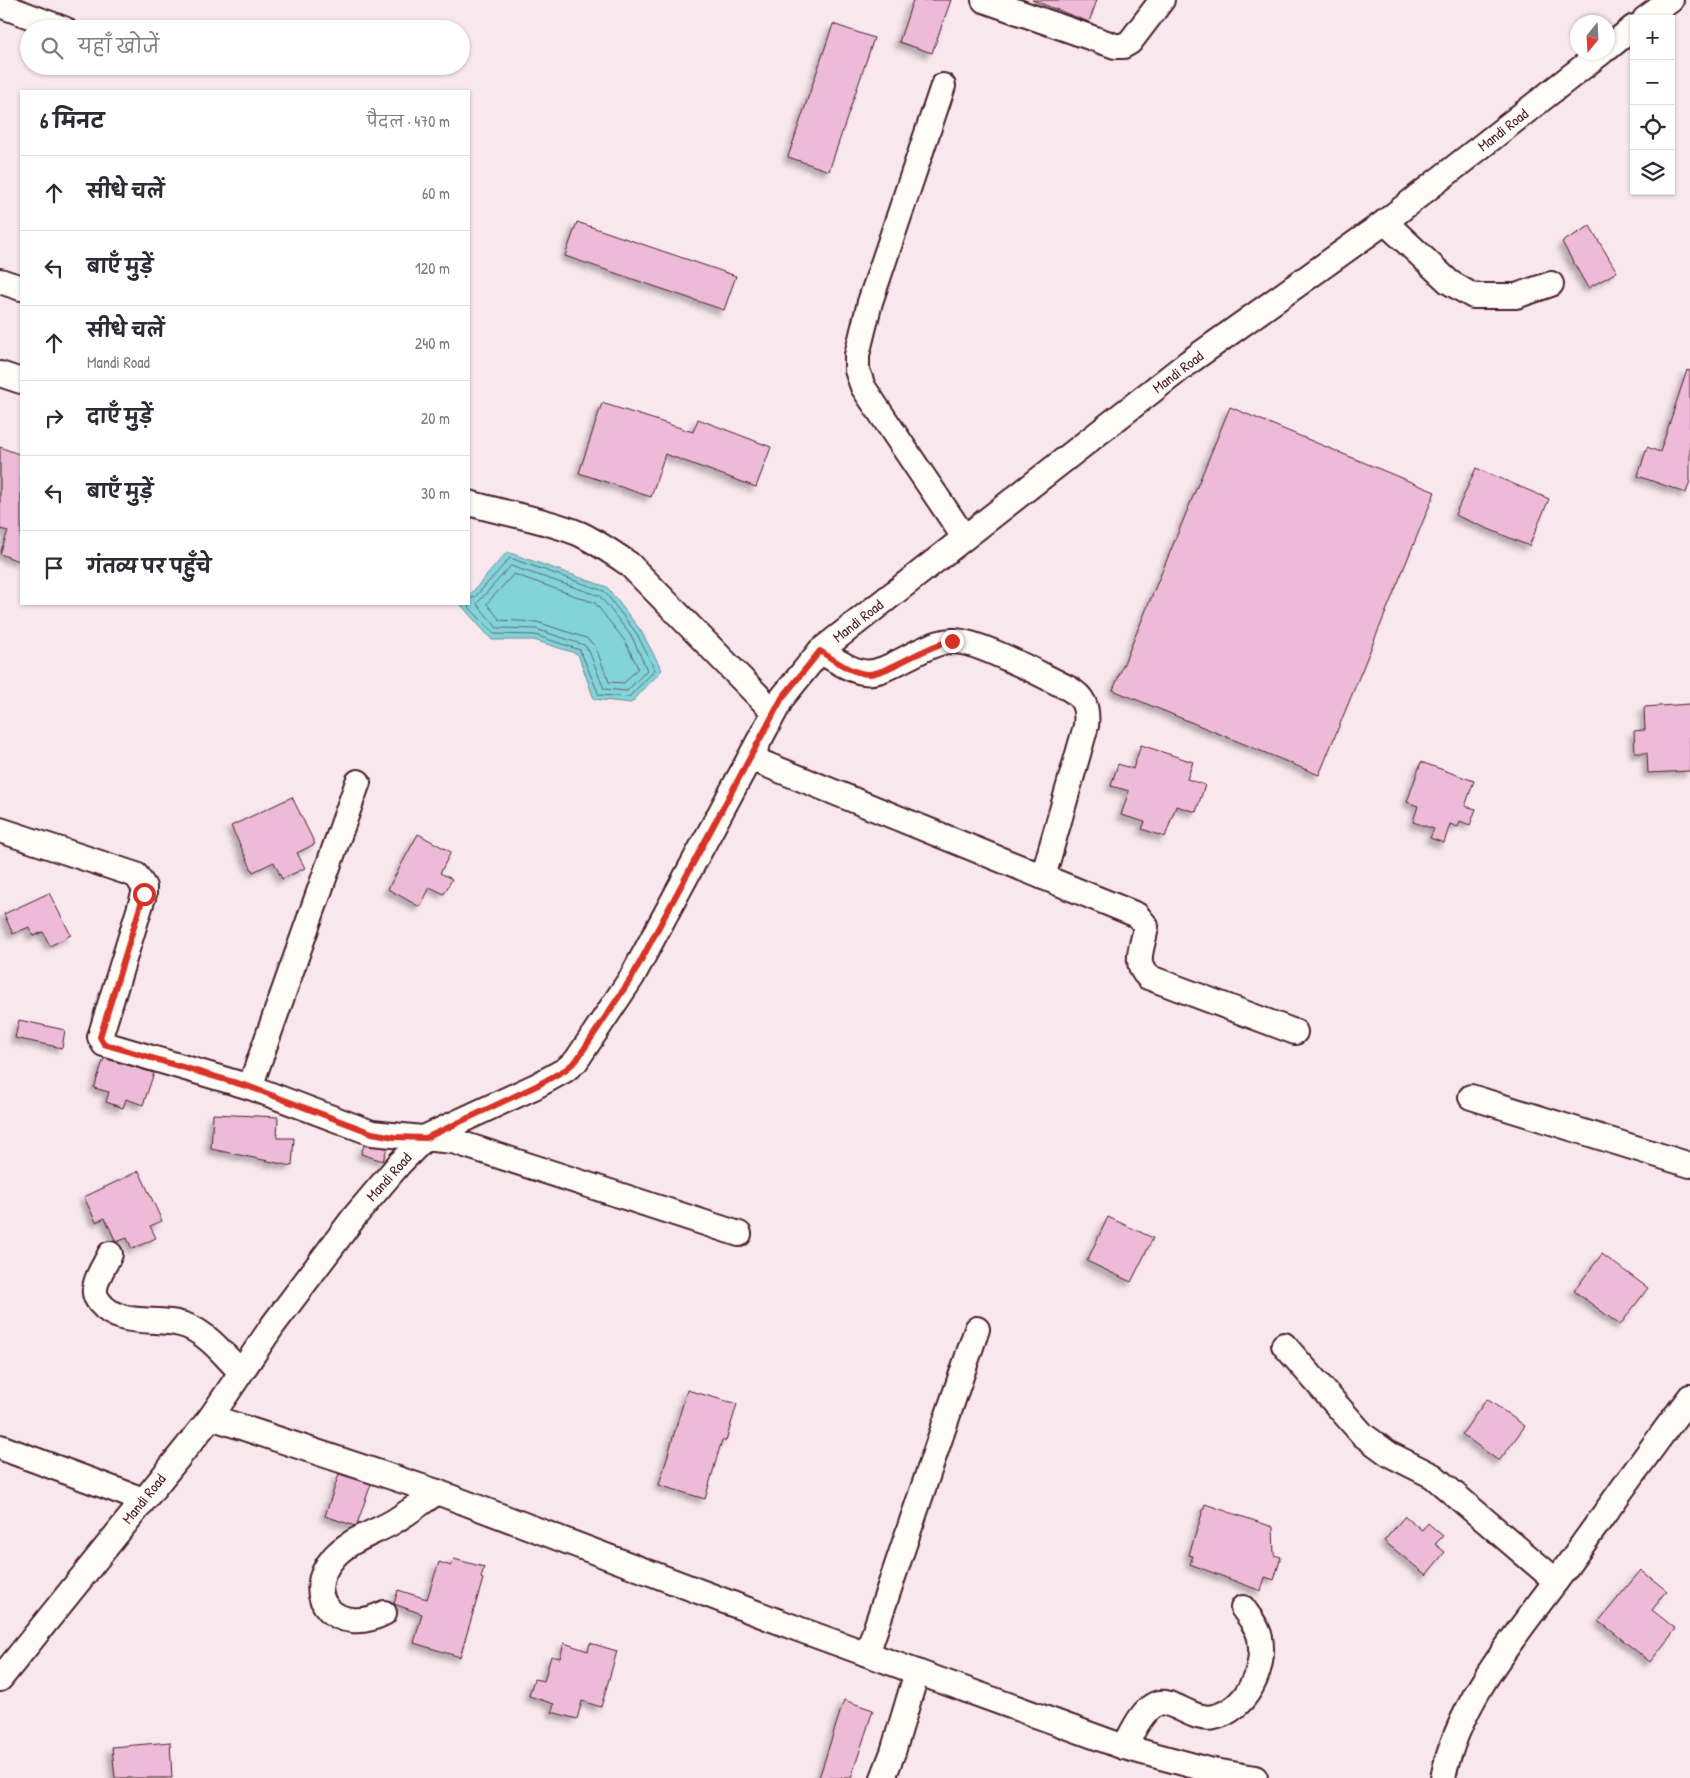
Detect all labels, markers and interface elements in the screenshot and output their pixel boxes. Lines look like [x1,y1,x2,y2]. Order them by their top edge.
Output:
north arrow [1570,15,1615,60]
map controls [1630,15,1675,195]
button: + [1630,15,1675,60]
search box [20,20,470,75]
text: यहाँ खोजें [78,33,159,59]
icon: search [38,34,66,62]
button: − [1630,60,1675,105]
street label: Mandi Road [1473,103,1532,156]
button: locate [1630,105,1675,150]
text: 6 मिनट [40,106,104,135]
text: पैदल · 470 m [367,110,450,132]
button: layers [1630,150,1675,195]
text: सीधे चलें [87,178,164,204]
icon: ahead [40,179,68,207]
text: 60 m [422,182,450,204]
text: बाएँ मुड़ें [87,253,153,279]
icon: left [40,254,68,282]
text: 120 m [415,257,450,279]
text: सीधे चलें [87,317,164,343]
icon: ahead [40,329,68,357]
text: 240 m [415,332,450,354]
street label: Mandi Road [1148,345,1208,398]
text: Mandi Road [87,351,150,373]
text: दाएँ मुड़ें [87,403,153,429]
icon: right [40,404,68,432]
text: 20 m [421,407,450,429]
text: बाएँ मुड़ें [87,478,153,504]
icon: left [40,479,68,507]
text: 30 m [421,482,450,504]
text: गंतव्य पर पहुँचे [87,553,211,579]
icon: arrive [40,554,68,582]
street label: Mandi Road [828,594,887,647]
route end [941,630,964,653]
route start [133,883,156,906]
street label: Mandi Road [361,1148,416,1206]
street label: Mandi Road [117,1469,170,1528]

